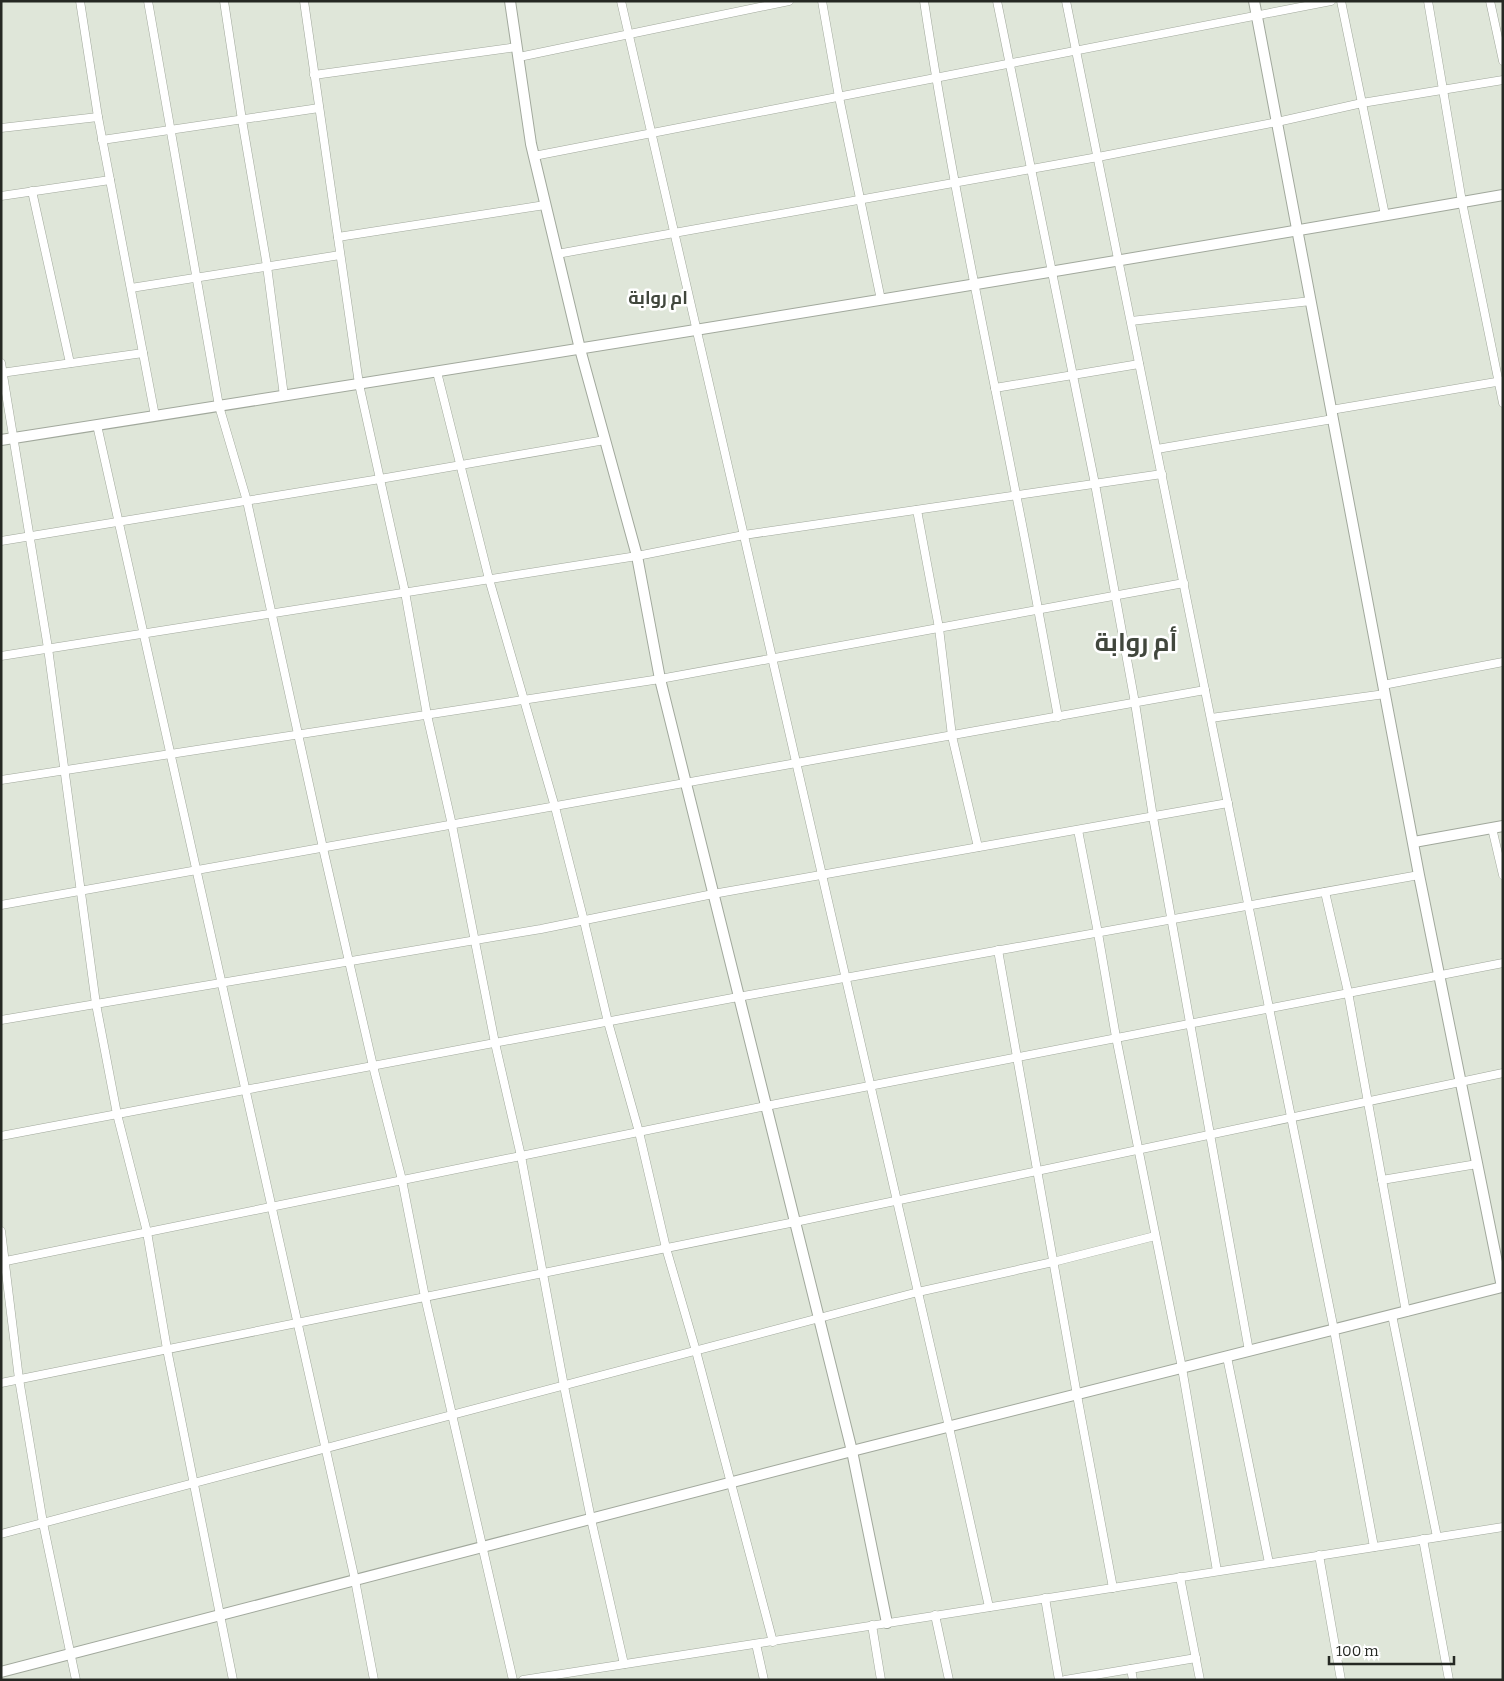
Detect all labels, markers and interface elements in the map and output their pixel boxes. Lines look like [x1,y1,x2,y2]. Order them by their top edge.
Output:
district label: ام روابة [628,287,688,310]
district label: أم روابة [1095,626,1177,660]
scale bar [1329,1634,1454,1666]
text: 100 m [1336,1642,1379,1660]

